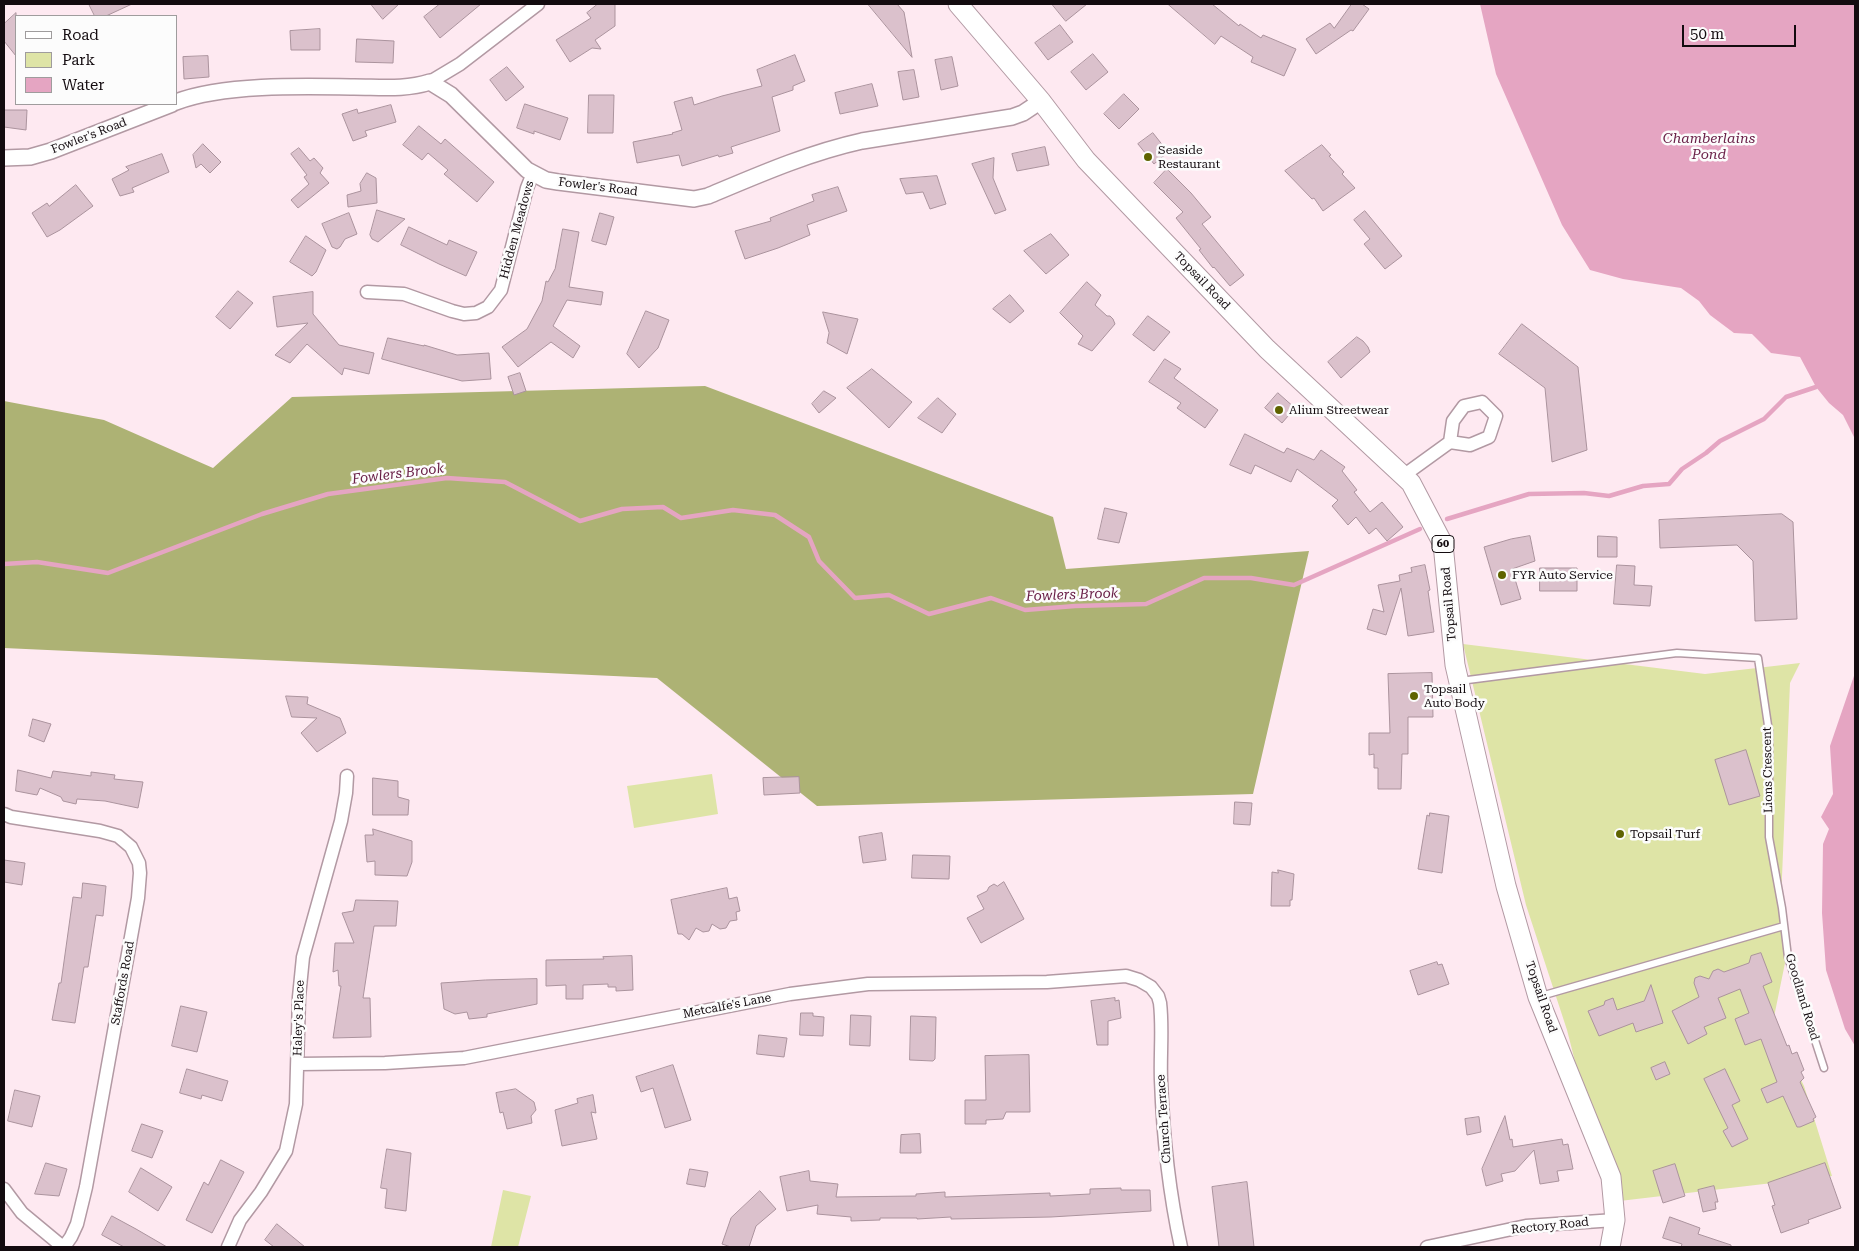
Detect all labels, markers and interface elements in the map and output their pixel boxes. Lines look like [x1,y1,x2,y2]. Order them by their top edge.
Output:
legend [15,15,178,105]
scale bar [1684,15,1798,47]
text: 50 m [1690,25,1724,43]
text: Road [62,26,99,44]
text: Park [62,51,95,69]
text: Water [62,76,104,94]
street label: Fowler's Road [49,115,129,157]
water label: Chamberlains Pond [1663,131,1755,164]
place label: Seaside Restaurant [1158,143,1220,171]
marker: Seaside Restaurant [1142,151,1154,163]
street label: Fowler's Road [558,175,638,199]
street label: Hidden Meadows [497,179,537,281]
street label: Topsail Road [1171,249,1233,313]
place label: Alium Streetwear [1289,403,1389,417]
marker: Alium Streetwear [1273,404,1285,416]
water label: Fowlers Brook [351,460,445,488]
road number: 60 [1432,536,1454,552]
street label: Topsail Road [1439,566,1459,642]
place label: FYR Auto Service [1512,568,1613,582]
marker: FYR Auto Service [1496,569,1508,581]
water label: Fowlers Brook [1025,585,1119,605]
place label: Topsail Auto Body [1424,682,1485,710]
marker: Topsail Auto Body [1408,690,1420,702]
street label: Lions Crescent [1760,727,1776,813]
place label: Topsail Turf [1630,827,1700,841]
marker: Topsail Turf [1614,828,1626,840]
street label: Staffords Road [109,940,137,1026]
street label: Goodland Road [1782,952,1822,1042]
street label: Topsail Road [1522,959,1560,1035]
street label: Haley's Place [290,980,308,1056]
street label: Metcalfe's Lane [682,990,772,1022]
street label: Church Terrace [1154,1074,1174,1164]
street label: Rectory Road [1510,1215,1590,1237]

